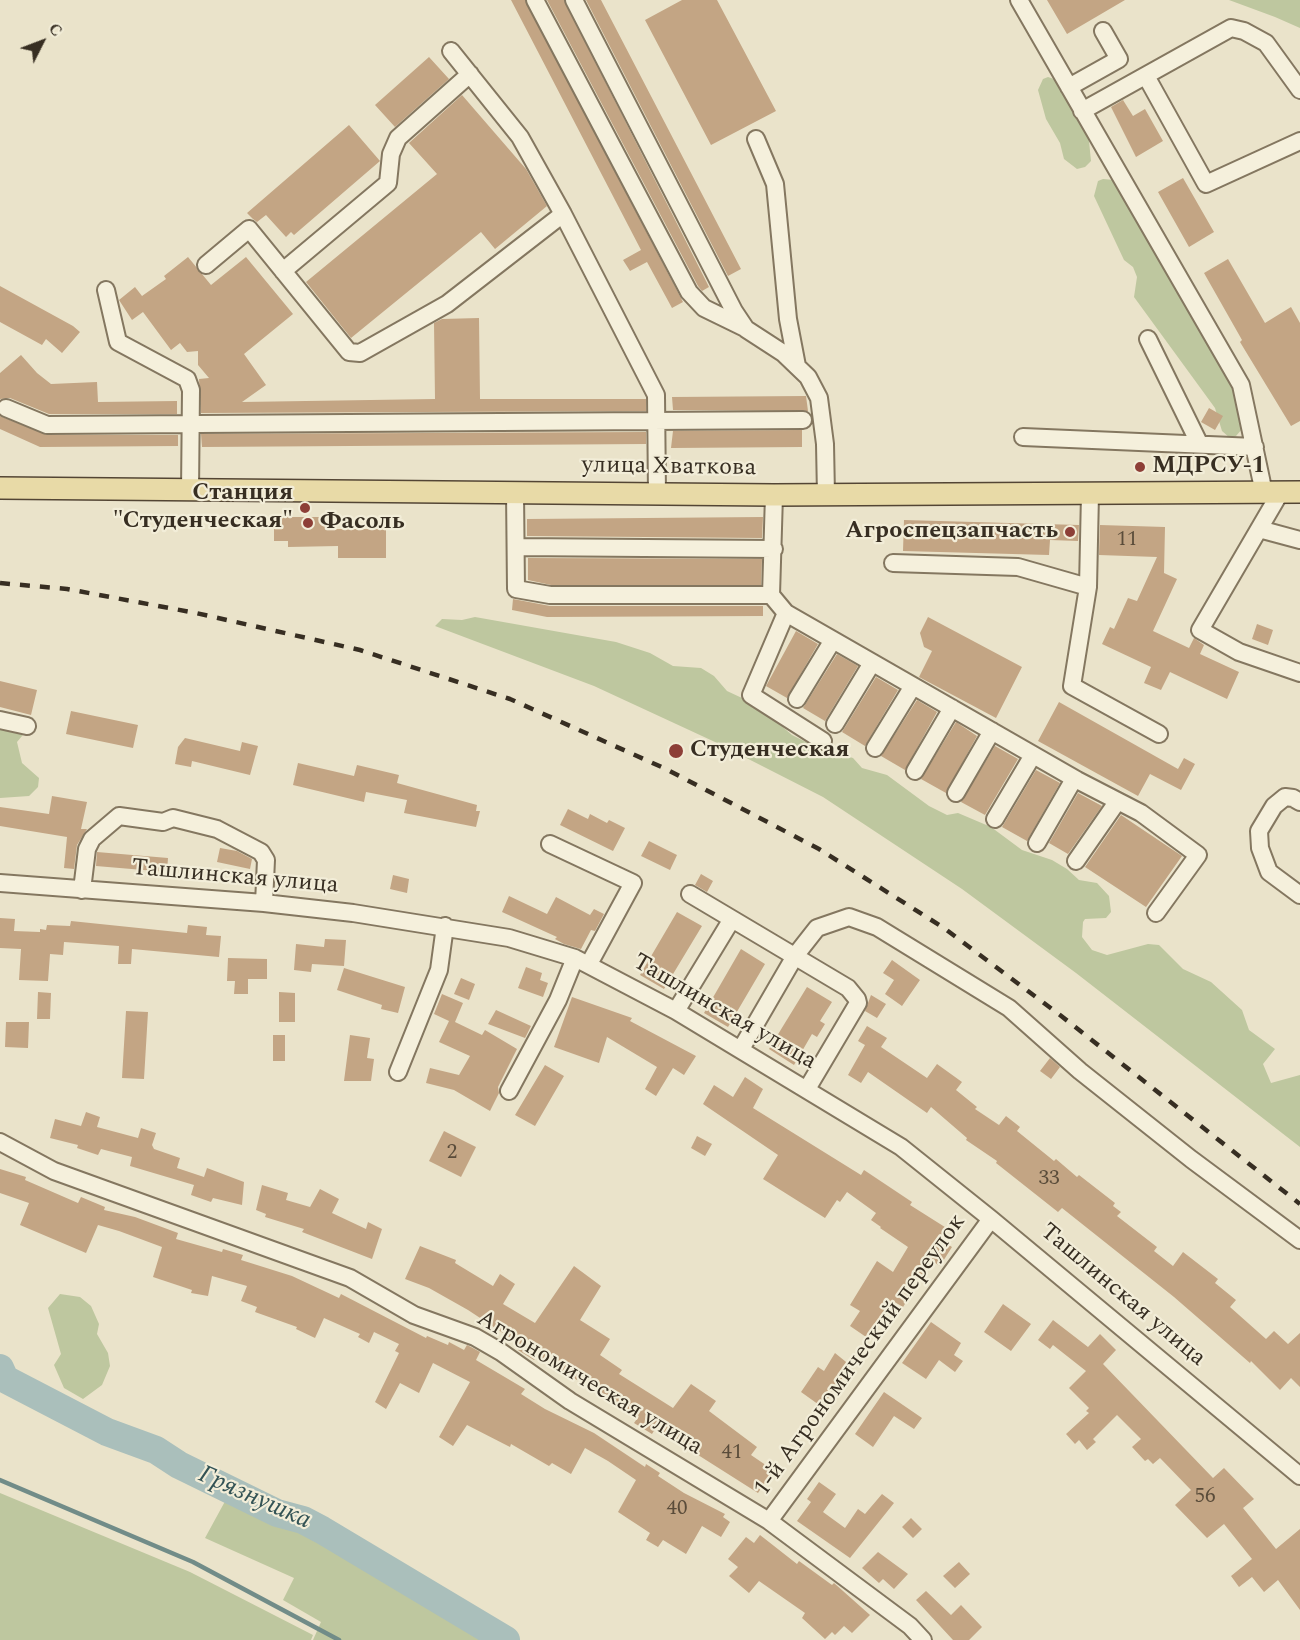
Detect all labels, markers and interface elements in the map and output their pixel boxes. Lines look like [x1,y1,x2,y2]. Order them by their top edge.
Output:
north arrow [12,12,72,72]
text: С [43,18,68,42]
street label: улица Хваткова [581,452,757,484]
place label: МДРСУ-1 [1152,453,1265,481]
marker: МДРСУ-1 [1133,460,1147,474]
place label: Станция "Студенческая" [113,480,293,536]
marker: Станция "Студенческая" [298,501,312,515]
place label: Фасоль [320,509,405,537]
marker: Фасоль [301,516,315,530]
place label: Агроспецзапчасть [845,518,1058,546]
marker: Агроспецзапчасть [1063,525,1077,539]
house number: 11 [1117,528,1137,554]
place label: Студенческая [690,737,849,765]
marker: Студенческая [667,742,685,760]
street label: Ташлинская улица [130,855,340,901]
street label: Ташлинская улица [627,949,821,1077]
house number: 2 [447,1141,457,1167]
house number: 33 [1039,1167,1059,1193]
street label: 1-й Агрономический переулок [749,1209,973,1503]
street label: Ташлинская улица [1033,1218,1211,1374]
street label: Агрономическая улица [471,1305,707,1463]
house number: 41 [722,1441,742,1467]
water label: Грязнушка [193,1460,315,1538]
house number: 56 [1195,1485,1215,1511]
house number: 40 [667,1497,687,1523]

